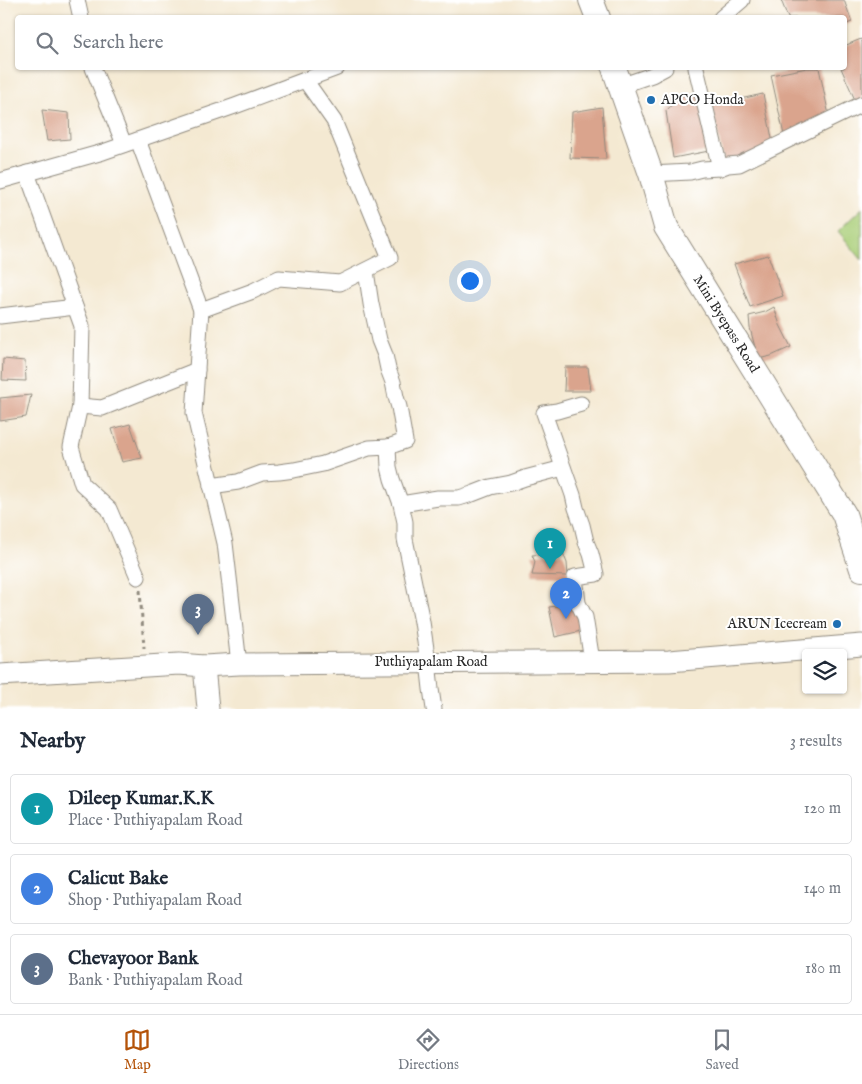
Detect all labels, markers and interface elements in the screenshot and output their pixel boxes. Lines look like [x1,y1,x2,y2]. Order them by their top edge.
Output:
search box [15,15,847,70]
icon: search [33,29,61,57]
text: Search here [73,31,164,55]
place label: APCO Honda [660,91,744,109]
marker: APCO Honda [645,94,657,106]
your location [457,268,483,294]
street label: Mini Byepass Road [689,272,764,377]
pin: 1 [534,528,566,569]
pin: 2 [550,578,582,619]
pin: 3 [182,594,214,635]
place label: ARUN Icecream [727,615,827,633]
marker: ARUN Icecream [831,618,843,630]
map controls [802,649,847,694]
button: layers [802,649,847,694]
street label: Puthiyapalam Road [374,653,488,671]
text: Nearby [20,728,85,755]
text: 3 results [790,732,842,752]
text: Dileep Kumar.K.K [68,787,214,811]
text: 1 [34,799,40,819]
text: 120 m [804,799,841,819]
text: Place · Puthiyapalam Road [68,811,243,831]
text: Calicut Bake [68,867,168,891]
text: 2 [33,879,41,899]
text: 140 m [803,879,841,899]
text: Shop · Puthiyapalam Road [68,891,242,911]
text: Chevayoor Bank [68,947,198,971]
text: 3 [34,959,40,979]
text: 180 m [805,959,841,979]
text: Bank · Puthiyapalam Road [68,971,242,991]
tab: Map [123,1026,151,1074]
tab: Directions [398,1026,459,1074]
tab: Saved [706,1026,739,1074]

